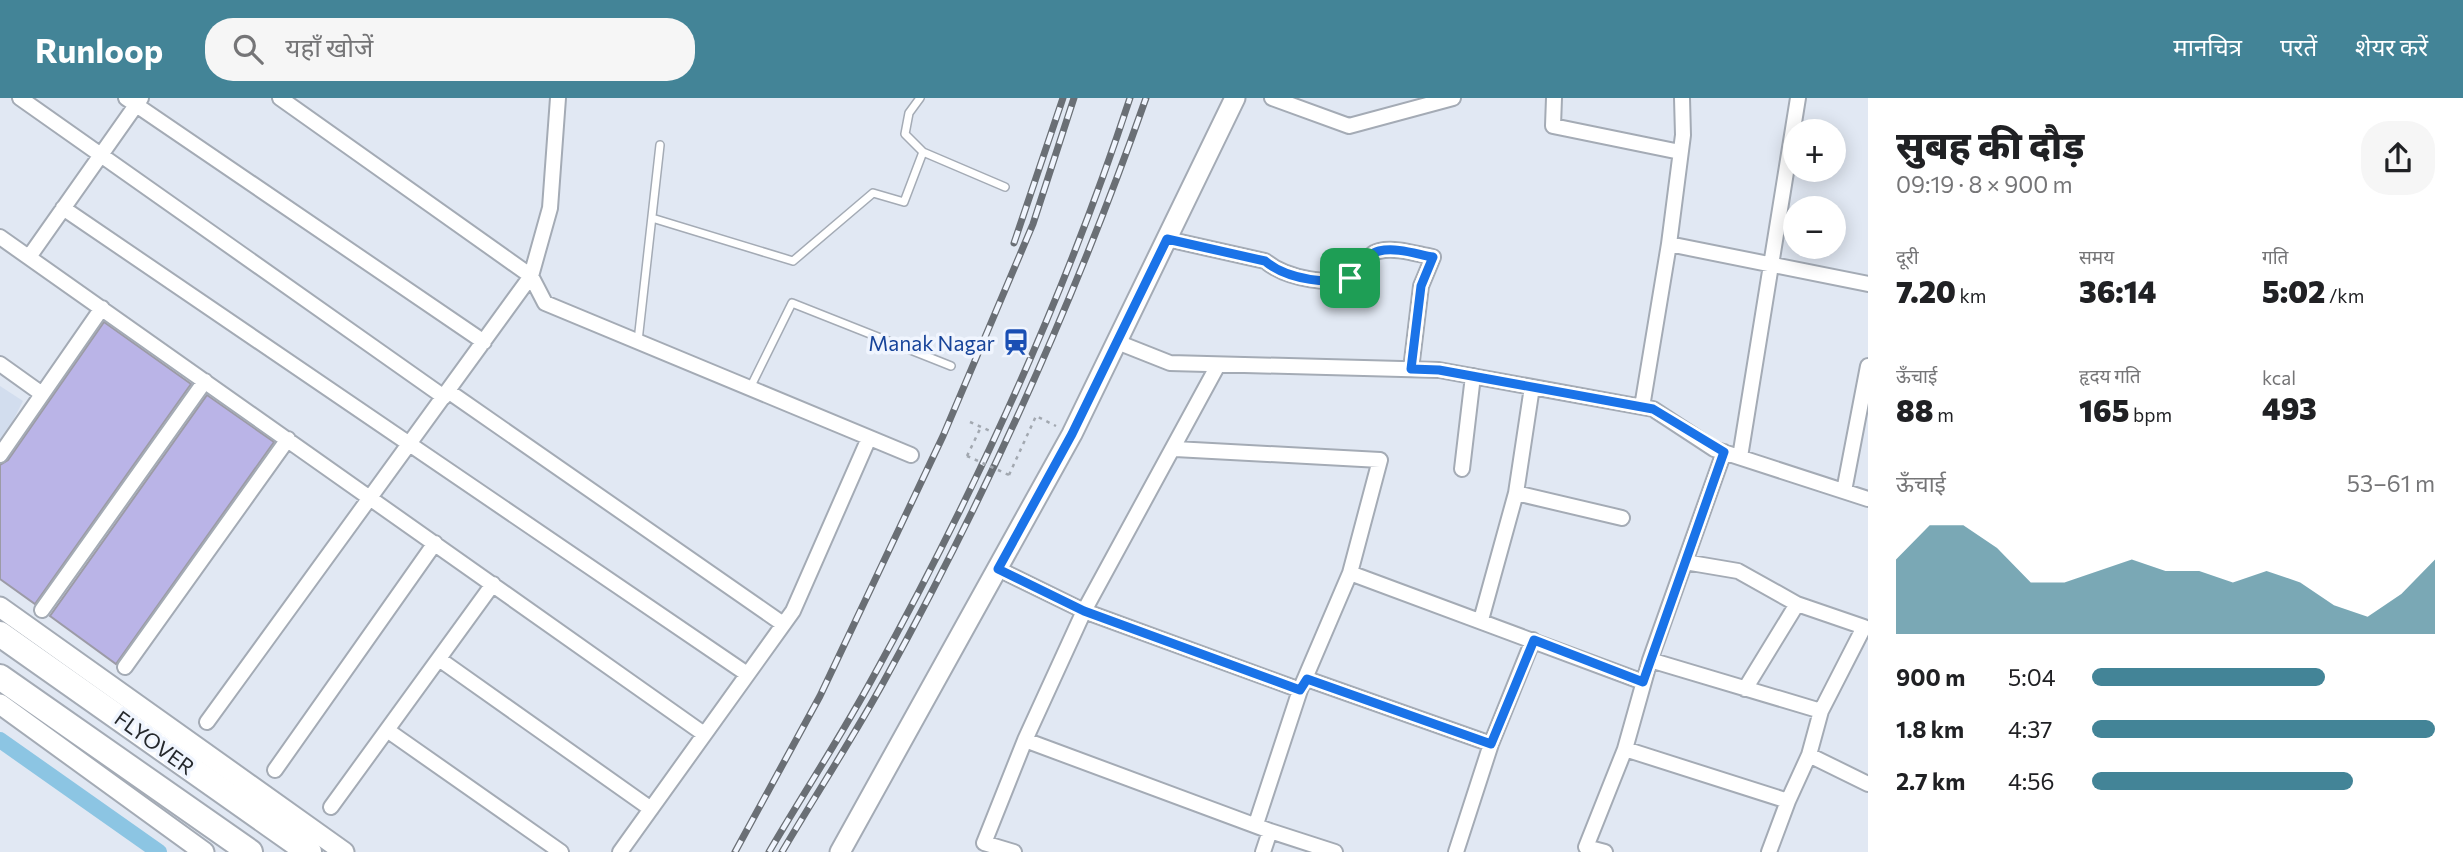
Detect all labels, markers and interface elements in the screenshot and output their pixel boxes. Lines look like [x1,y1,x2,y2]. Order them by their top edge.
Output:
search box [205,18,695,81]
text: Runloop [35,29,163,70]
icon: search [229,30,267,68]
text: यहाँ खोजें [285,31,373,62]
text: मानचित्र [2173,32,2242,61]
text: परतें [2280,32,2317,61]
text: शेयर करें [2355,32,2428,61]
map controls [1783,119,1846,259]
button: + [1783,119,1846,182]
text: सुबह की दौड़ [1896,120,2084,167]
button: share [2361,121,2435,195]
text: 09:19 · 8 × 900 m [1896,170,2073,198]
button: − [1783,196,1846,259]
text: दूरी [1896,245,1919,268]
text: समय [2079,245,2114,268]
text: गति [2262,245,2288,268]
pin [1320,248,1380,308]
icon: arrive [1331,259,1369,297]
text: 7.20 [1896,272,1956,309]
text: 36:14 [2079,272,2156,309]
text: 5:02 [2262,272,2325,309]
text: km [1956,284,1986,307]
text: /km [2325,284,2364,307]
station icon: Manak Nagar [1001,327,1031,357]
place label: Manak Nagar [868,330,995,355]
text: ऊँचाई [1896,364,1937,387]
text: हृदय गति [2079,364,2141,387]
text: kcal [2262,366,2296,389]
text: 493 [2262,389,2317,426]
text: 88 [1896,391,1934,428]
text: 165 [2079,391,2129,428]
text: m [1934,403,1954,426]
text: bpm [2129,403,2172,426]
text: ऊँचाई [1896,469,1946,497]
text: 53–61 m [2347,469,2435,497]
text: 900 m [1896,663,1965,691]
text: 5:04 [2008,663,2055,691]
street label: FLYOVER [110,705,200,779]
text: 1.8 km [1896,715,1964,743]
text: 4:37 [2008,715,2052,743]
text: 2.7 km [1896,767,1965,795]
text: 4:56 [2008,767,2054,795]

